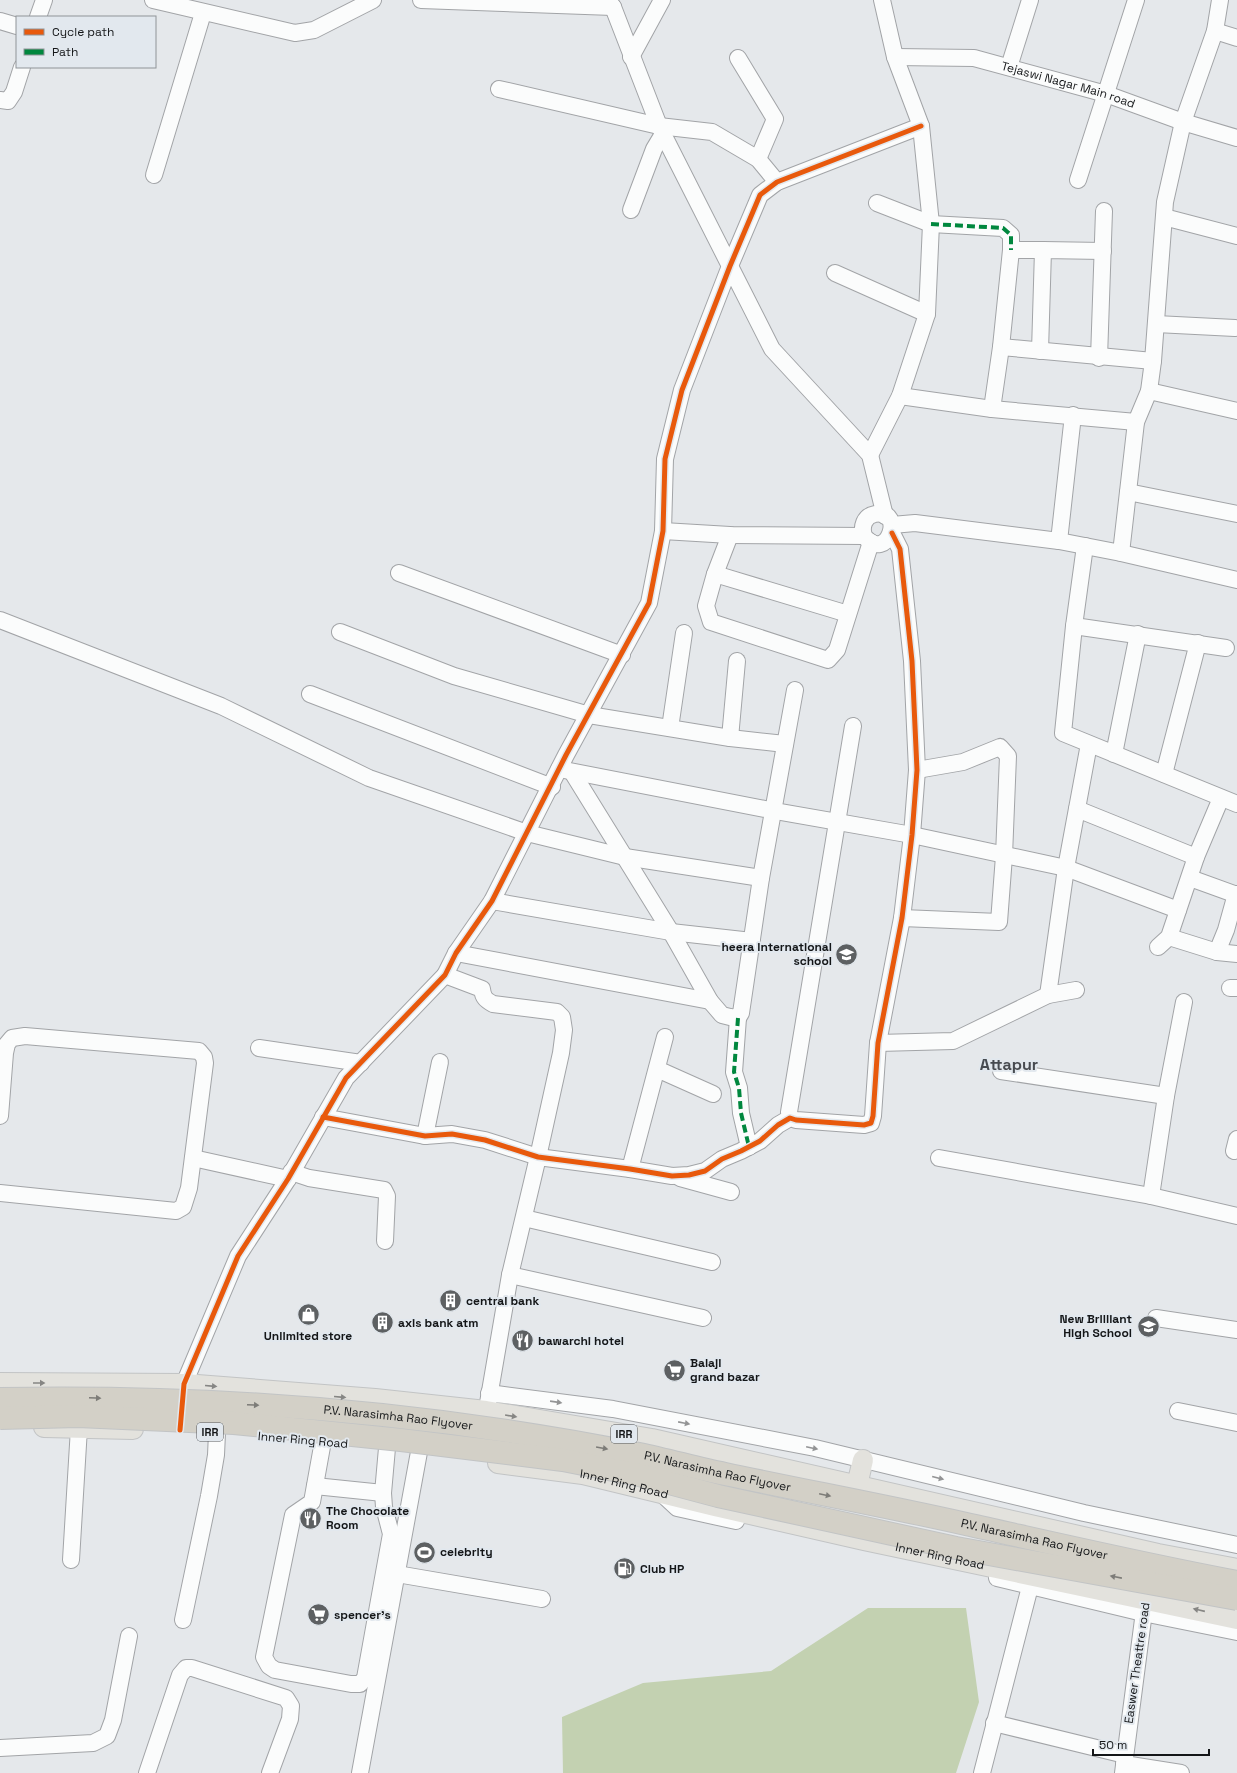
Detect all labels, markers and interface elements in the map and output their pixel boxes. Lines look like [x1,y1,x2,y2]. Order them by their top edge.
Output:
legend [16,16,156,68]
text: Cycle path [52,24,114,40]
text: Path [52,44,78,60]
street label: Tejaswi Nagar Main road [1000,58,1137,112]
place label: heera international school [721,939,832,969]
school or university icon: heera international school [834,941,860,967]
district label: Attapur [980,1054,1038,1075]
building icon: central bank [437,1288,463,1314]
place label: central bank [466,1293,539,1309]
shop icon: Unlimited store [295,1302,321,1328]
building icon: axis bank atm [369,1310,395,1336]
place label: New Brilliant High School [1059,1311,1132,1341]
school or university icon: New Brilliant High School [1135,1313,1161,1339]
place label: axis bank atm [398,1315,479,1331]
place label: Unlimited store [264,1328,352,1344]
restaurant icon: bawarchi hotel [509,1328,535,1354]
place label: bawarchi hotel [538,1333,624,1349]
place label: Balaji grand bazar [690,1355,760,1385]
supermarket icon: Balaji grand bazar [661,1357,687,1383]
one-way arrow [33,1380,46,1386]
one-way arrow [205,1383,217,1390]
one-way arrow [334,1393,347,1400]
one-way arrow [89,1395,102,1401]
one-way arrow [550,1399,562,1405]
one-way arrow [247,1401,259,1408]
street label: P.V. Narasimha Rao Flyover [323,1402,474,1434]
one-way arrow [505,1413,517,1419]
one-way arrow [678,1420,690,1426]
road number: IRR [197,1423,223,1441]
road number: IRR [611,1425,637,1443]
street label: Inner Ring Road [257,1428,349,1452]
one-way arrow [596,1445,608,1451]
one-way arrow [805,1445,818,1451]
street label: P.V. Narasimha Rao Flyover [643,1447,793,1496]
street label: Inner Ring Road [579,1466,670,1502]
one-way arrow [932,1476,944,1482]
one-way arrow [819,1492,831,1498]
place label: The Chocolate Room [326,1503,409,1533]
restaurant icon: The Chocolate Room [298,1505,324,1531]
street label: P.V. Narasimha Rao Flyover [959,1515,1110,1563]
sports icon: celebrity [412,1539,438,1565]
street label: Inner Ring Road [894,1539,986,1573]
place label: celebrity [440,1544,493,1560]
fuel station icon: Club HP [612,1556,638,1582]
place label: Club HP [640,1561,684,1577]
one-way arrow [1110,1574,1122,1580]
street label: Easwer Theattre road [1121,1601,1153,1725]
supermarket icon: spencer's [306,1602,332,1628]
place label: spencer's [334,1607,391,1623]
one-way arrow [1193,1607,1205,1613]
scale bar [1093,1731,1209,1757]
text: 50 m [1099,1737,1127,1753]

